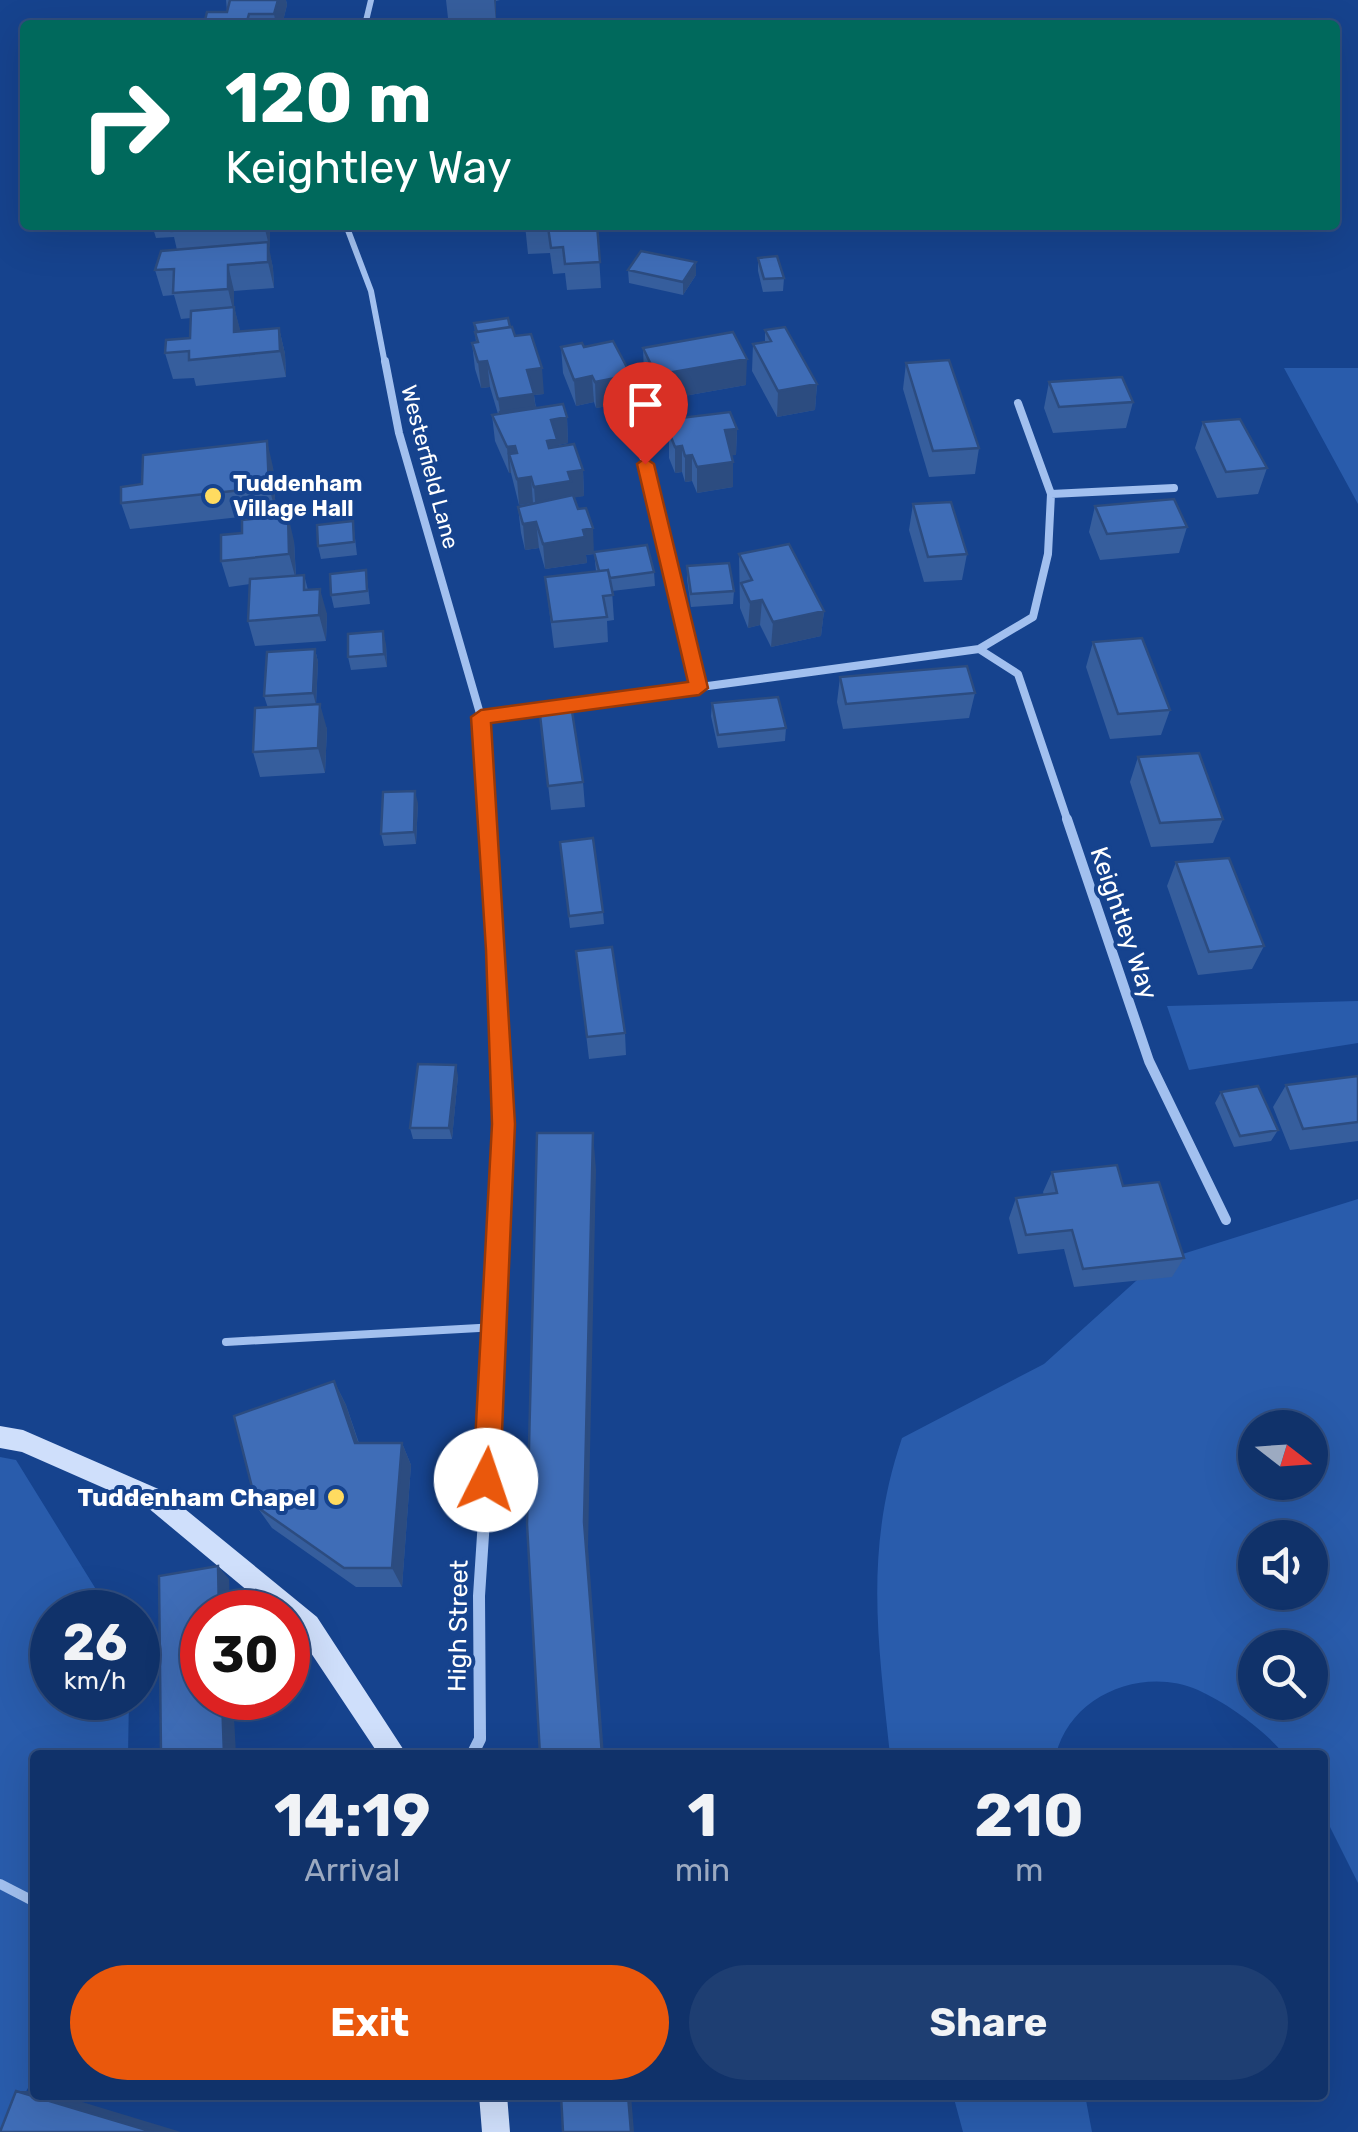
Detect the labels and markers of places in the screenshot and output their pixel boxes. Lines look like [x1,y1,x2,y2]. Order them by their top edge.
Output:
pin [603,362,688,465]
place label: Tuddenham Village Hall [233,470,362,522]
marker: Tuddenham Village Hall [202,485,224,507]
place label: Tuddenham Chapel [77,1483,316,1512]
marker: Tuddenham Chapel [325,1486,347,1508]

